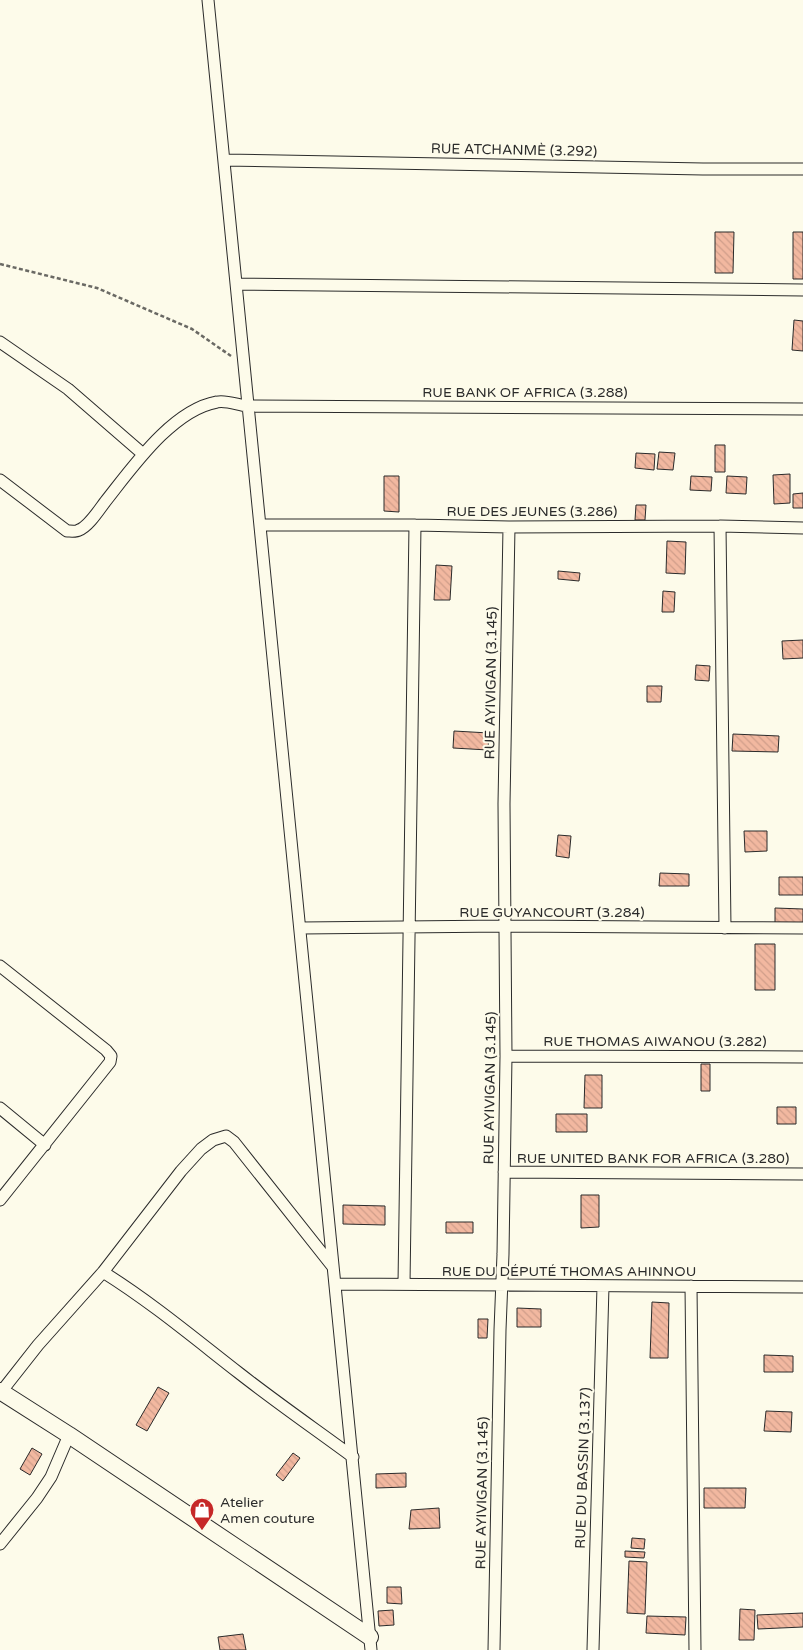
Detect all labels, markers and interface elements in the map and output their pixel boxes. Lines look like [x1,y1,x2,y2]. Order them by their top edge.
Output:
street label: RUE ATCHANMÈ (3.292) [431,140,597,160]
street label: RUE BANK OF AFRICA (3.288) [422,384,628,401]
street label: RUE DES JEUNES (3.286) [447,503,617,520]
street label: RUE AYIVIGAN (3.145) [481,606,501,760]
street label: RUE GUYANCOURT (3.284) [459,904,645,921]
street label: RUE AYIVIGAN (3.145) [480,1011,500,1165]
street label: RUE THOMAS AIWANOU (3.282) [543,1033,767,1050]
street label: RUE UNITED BANK FOR AFRICA (3.280) [517,1150,789,1167]
street label: RUE DU DÉPUTÉ THOMAS AHINNOU [442,1263,696,1280]
street label: RUE DU BASSIN (3.137) [572,1387,594,1549]
street label: RUE AYIVIGAN (3.145) [472,1416,492,1570]
place label: Atelier Amen couture [220,1494,315,1527]
shop icon: Atelier Amen couture [189,1497,215,1531]

